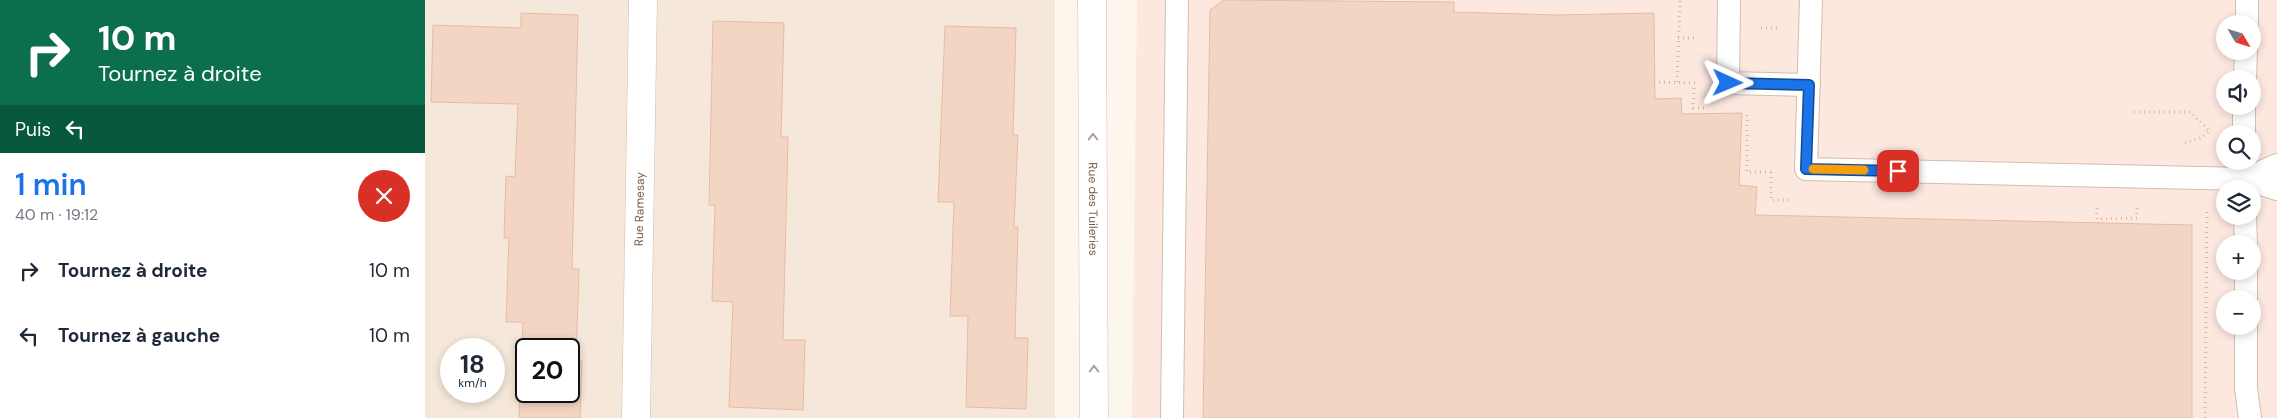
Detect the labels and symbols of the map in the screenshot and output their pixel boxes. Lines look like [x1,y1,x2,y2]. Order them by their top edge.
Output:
north arrow [2216,15,2261,60]
position arrow [1701,56,1753,108]
one-way arrow [1088,133,1098,140]
pin [1877,150,1919,192]
street label: Rue des Tuileries [1085,162,1101,256]
street label: Rue Ramesay [631,172,648,246]
speed limit sign: 20 [515,338,580,403]
one-way arrow [1089,365,1099,373]

